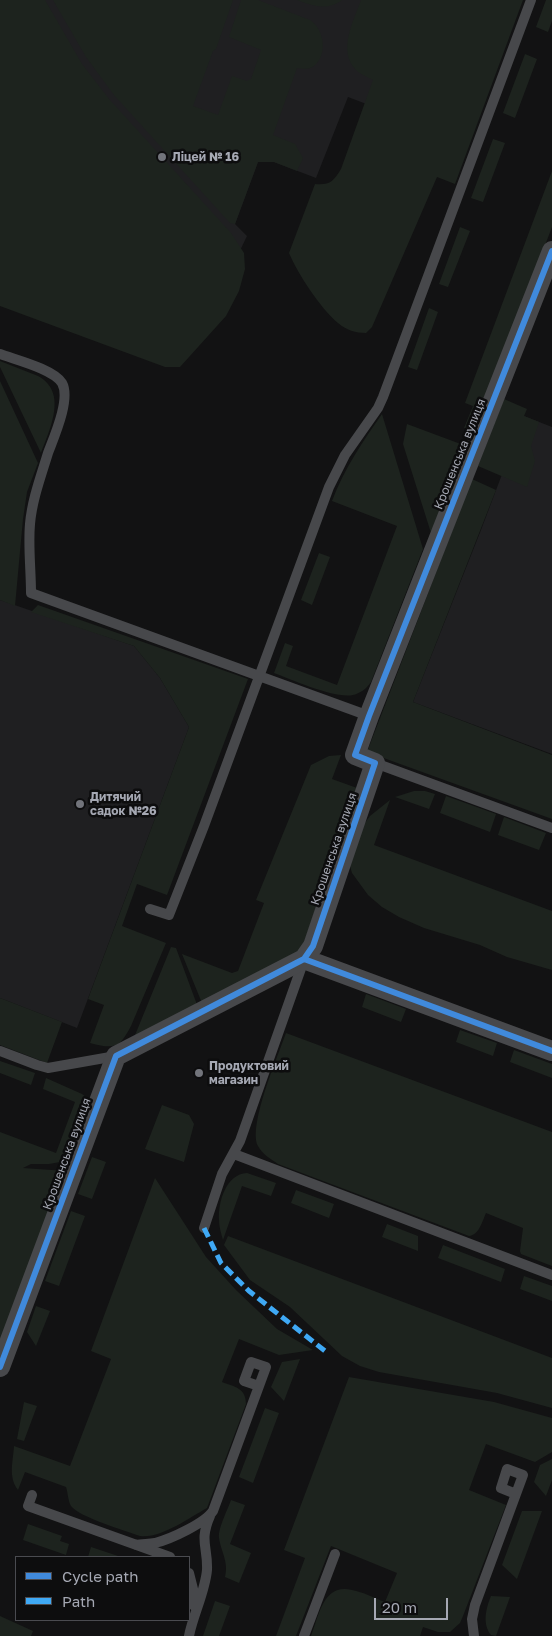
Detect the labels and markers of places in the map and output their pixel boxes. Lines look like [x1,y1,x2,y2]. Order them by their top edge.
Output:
place label: Ліцей № 16 [172,150,239,164]
marker: Ліцей № 16 [156,151,168,163]
place label: Дитячий садок №26 [90,790,157,818]
marker: Дитячий садок №26 [74,798,86,810]
place label: Продуктовий магазин [209,1059,289,1087]
marker: Продуктовий магазин [193,1067,205,1079]

